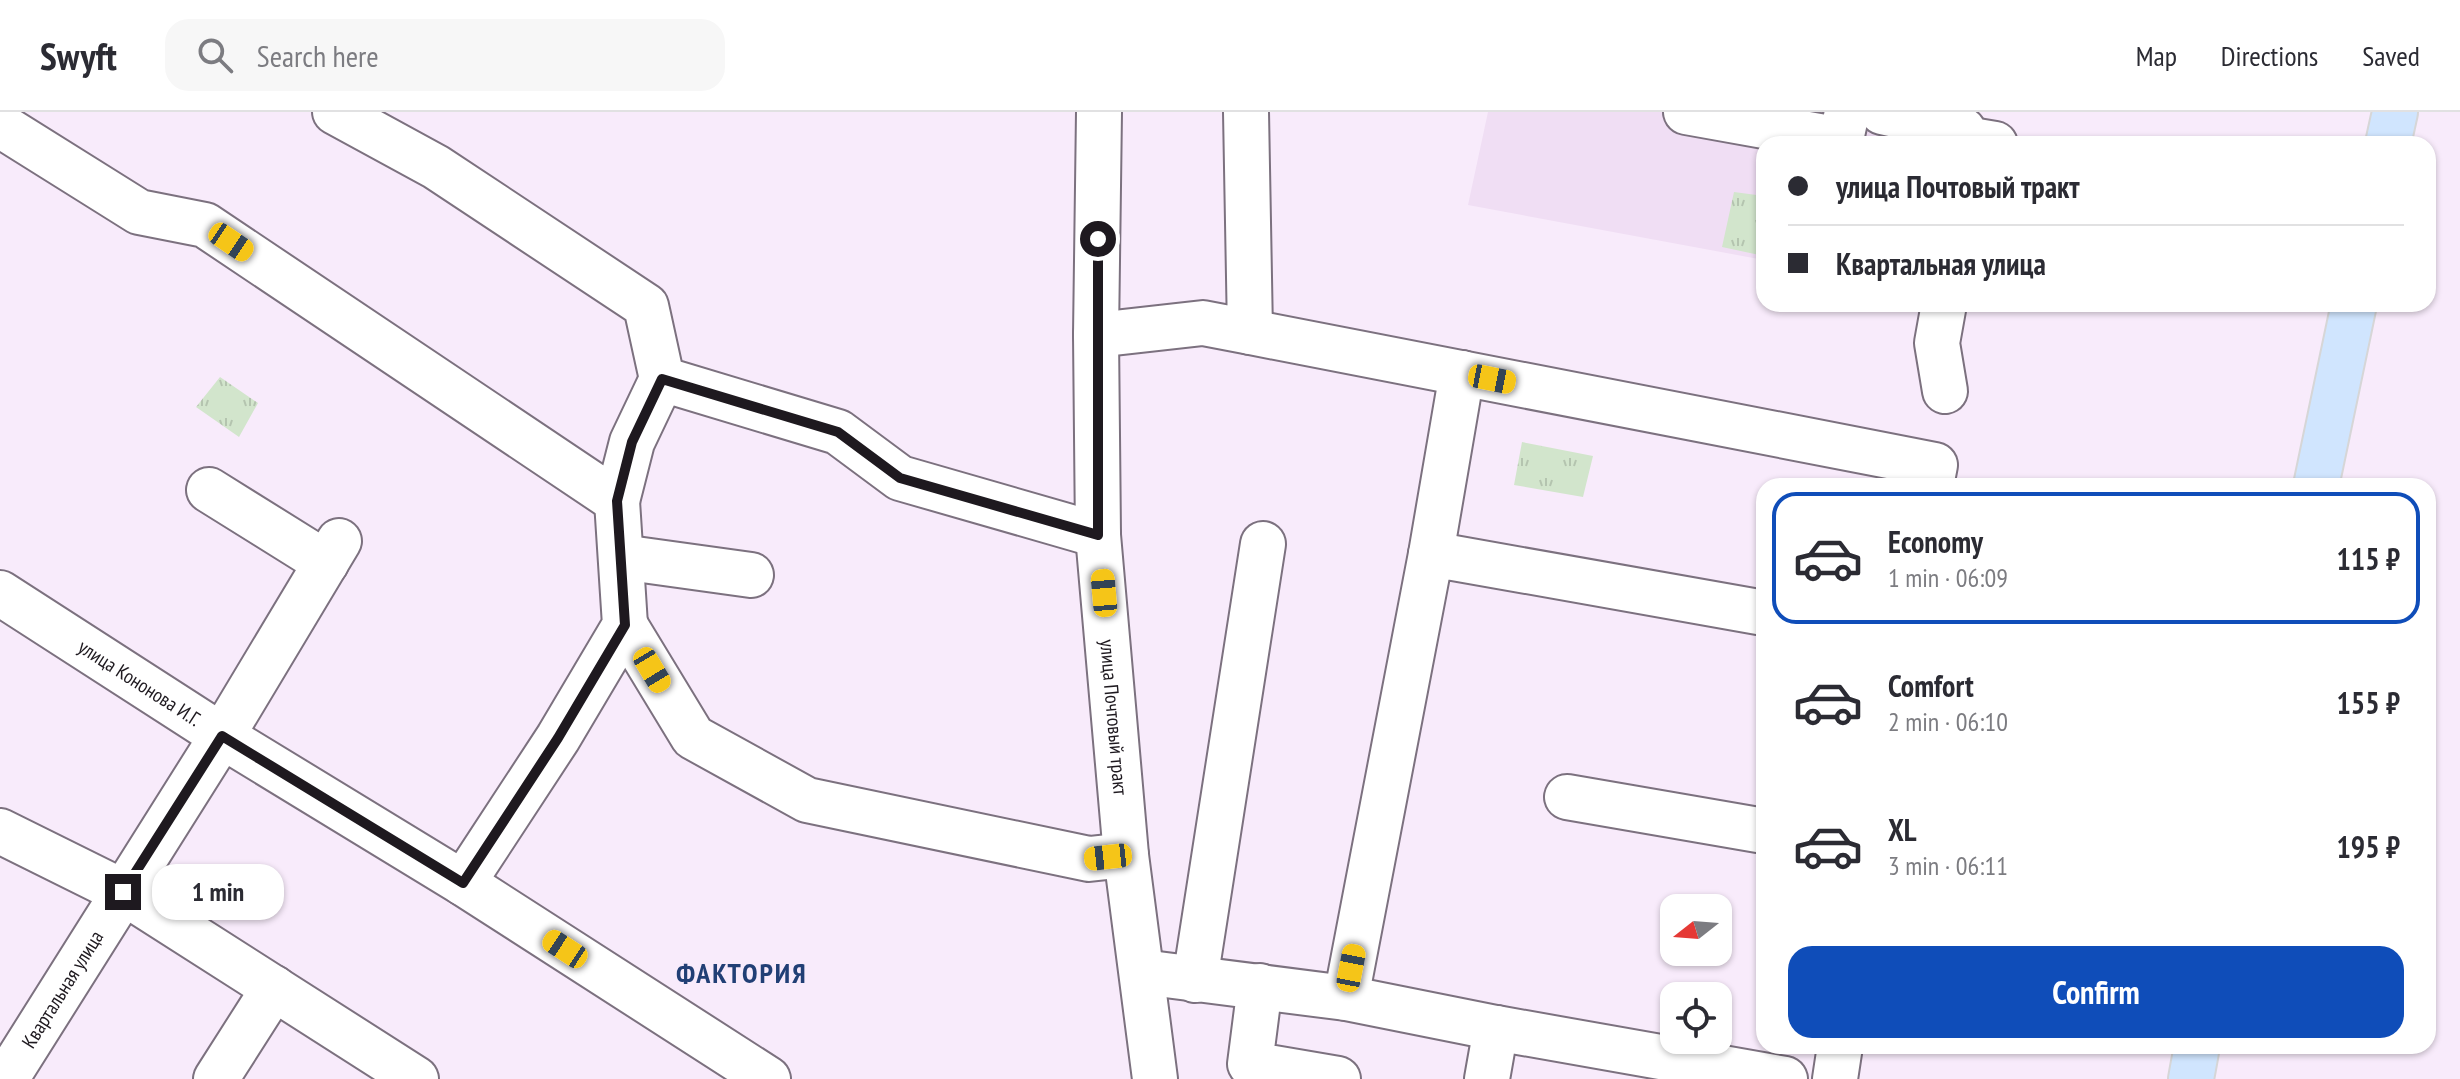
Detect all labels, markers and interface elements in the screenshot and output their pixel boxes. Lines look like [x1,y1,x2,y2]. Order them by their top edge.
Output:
search box [165,19,725,91]
text: Swyft [40,31,117,80]
icon: search [193,33,237,77]
text: Search here [257,36,379,75]
text: Map [2136,37,2177,74]
text: Directions [2221,37,2318,74]
text: Saved [2362,37,2420,74]
text: улица Почтовый тракт [1836,167,2080,206]
car [204,219,258,265]
route start [1080,221,1116,257]
text: Квартальная улица [1836,244,2046,283]
car [1466,363,1518,395]
icon: car [1792,522,1864,594]
text: Economy [1888,522,1983,561]
text: 115 ₽ [2336,539,2400,578]
text: 1 min · 06:09 [1888,561,2008,594]
car [1090,568,1118,618]
street label: улица Кононова И.Г. [73,634,206,732]
street label: улица Почтовый тракт [1094,638,1134,797]
car [629,643,675,697]
icon: car [1792,666,1864,738]
text: Comfort [1888,666,1974,705]
text: 155 ₽ [2336,683,2400,722]
text: 2 min · 06:10 [1888,705,2008,738]
icon: car [1792,810,1864,882]
text: XL [1888,810,1917,849]
text: 195 ₽ [2336,827,2400,866]
car [1083,843,1133,871]
text: 3 min · 06:11 [1888,849,2008,882]
callout: 1 min [151,864,283,920]
route end [105,874,141,910]
text: 1 min [192,875,244,908]
north arrow [1660,894,1732,966]
map controls [1660,894,1732,1054]
street label: Квартальная улица [16,926,109,1053]
car [538,926,592,972]
car [1335,942,1367,994]
button: Confirm [1788,946,2404,1038]
district label: ФАКТОРИЯ [676,954,808,991]
button: locate [1660,982,1732,1054]

